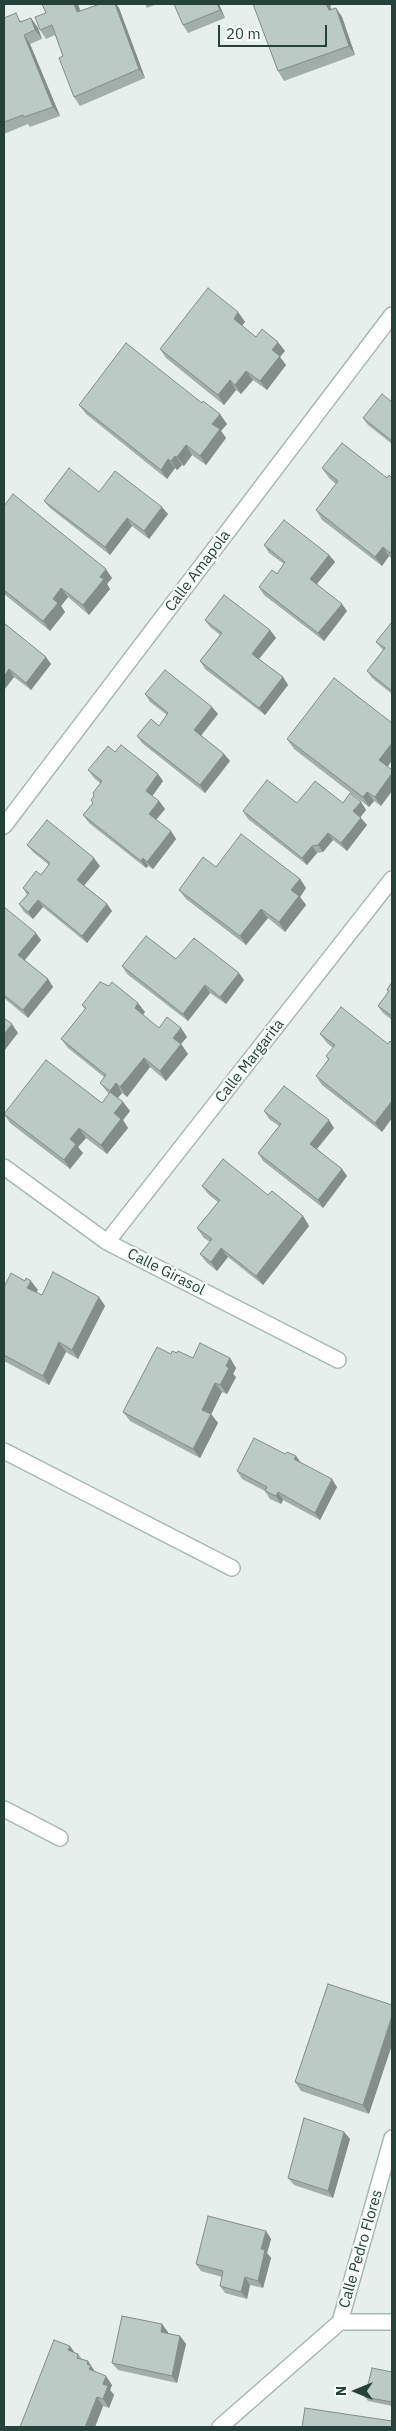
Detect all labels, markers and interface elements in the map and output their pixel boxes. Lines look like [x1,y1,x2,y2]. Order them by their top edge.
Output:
scale bar [221,15,330,47]
text: 20 m [226,24,261,43]
street label: Calle Amapola [162,527,234,615]
street label: Calle Margarita [212,1016,288,1106]
street label: Calle Girasol [124,1245,208,1299]
street label: Calle Pedro Flores [336,2188,386,2310]
north arrow [331,2366,381,2416]
text: N [332,2386,350,2396]

